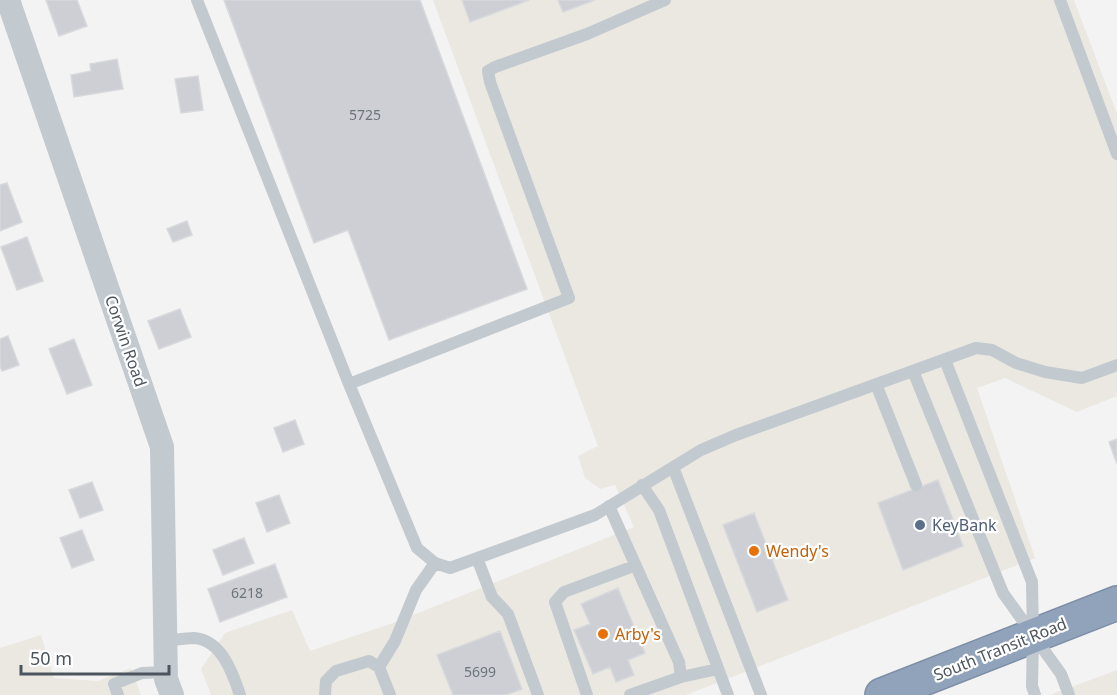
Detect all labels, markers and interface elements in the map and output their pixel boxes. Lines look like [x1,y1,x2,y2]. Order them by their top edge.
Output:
house number: 5725 [349,105,381,124]
street label: Corwin Road [100,292,152,390]
place label: KeyBank [932,514,997,536]
marker: KeyBank [913,518,927,532]
place label: Wendy's [766,540,829,562]
marker: Wendy's [747,544,761,558]
house number: 6218 [231,583,263,602]
street label: South Transit Road [930,612,1070,686]
place label: Arby's [615,623,661,645]
marker: Arby's [596,627,610,641]
scale bar [21,638,170,676]
text: 50 m [30,646,72,670]
house number: 5699 [464,662,496,681]

